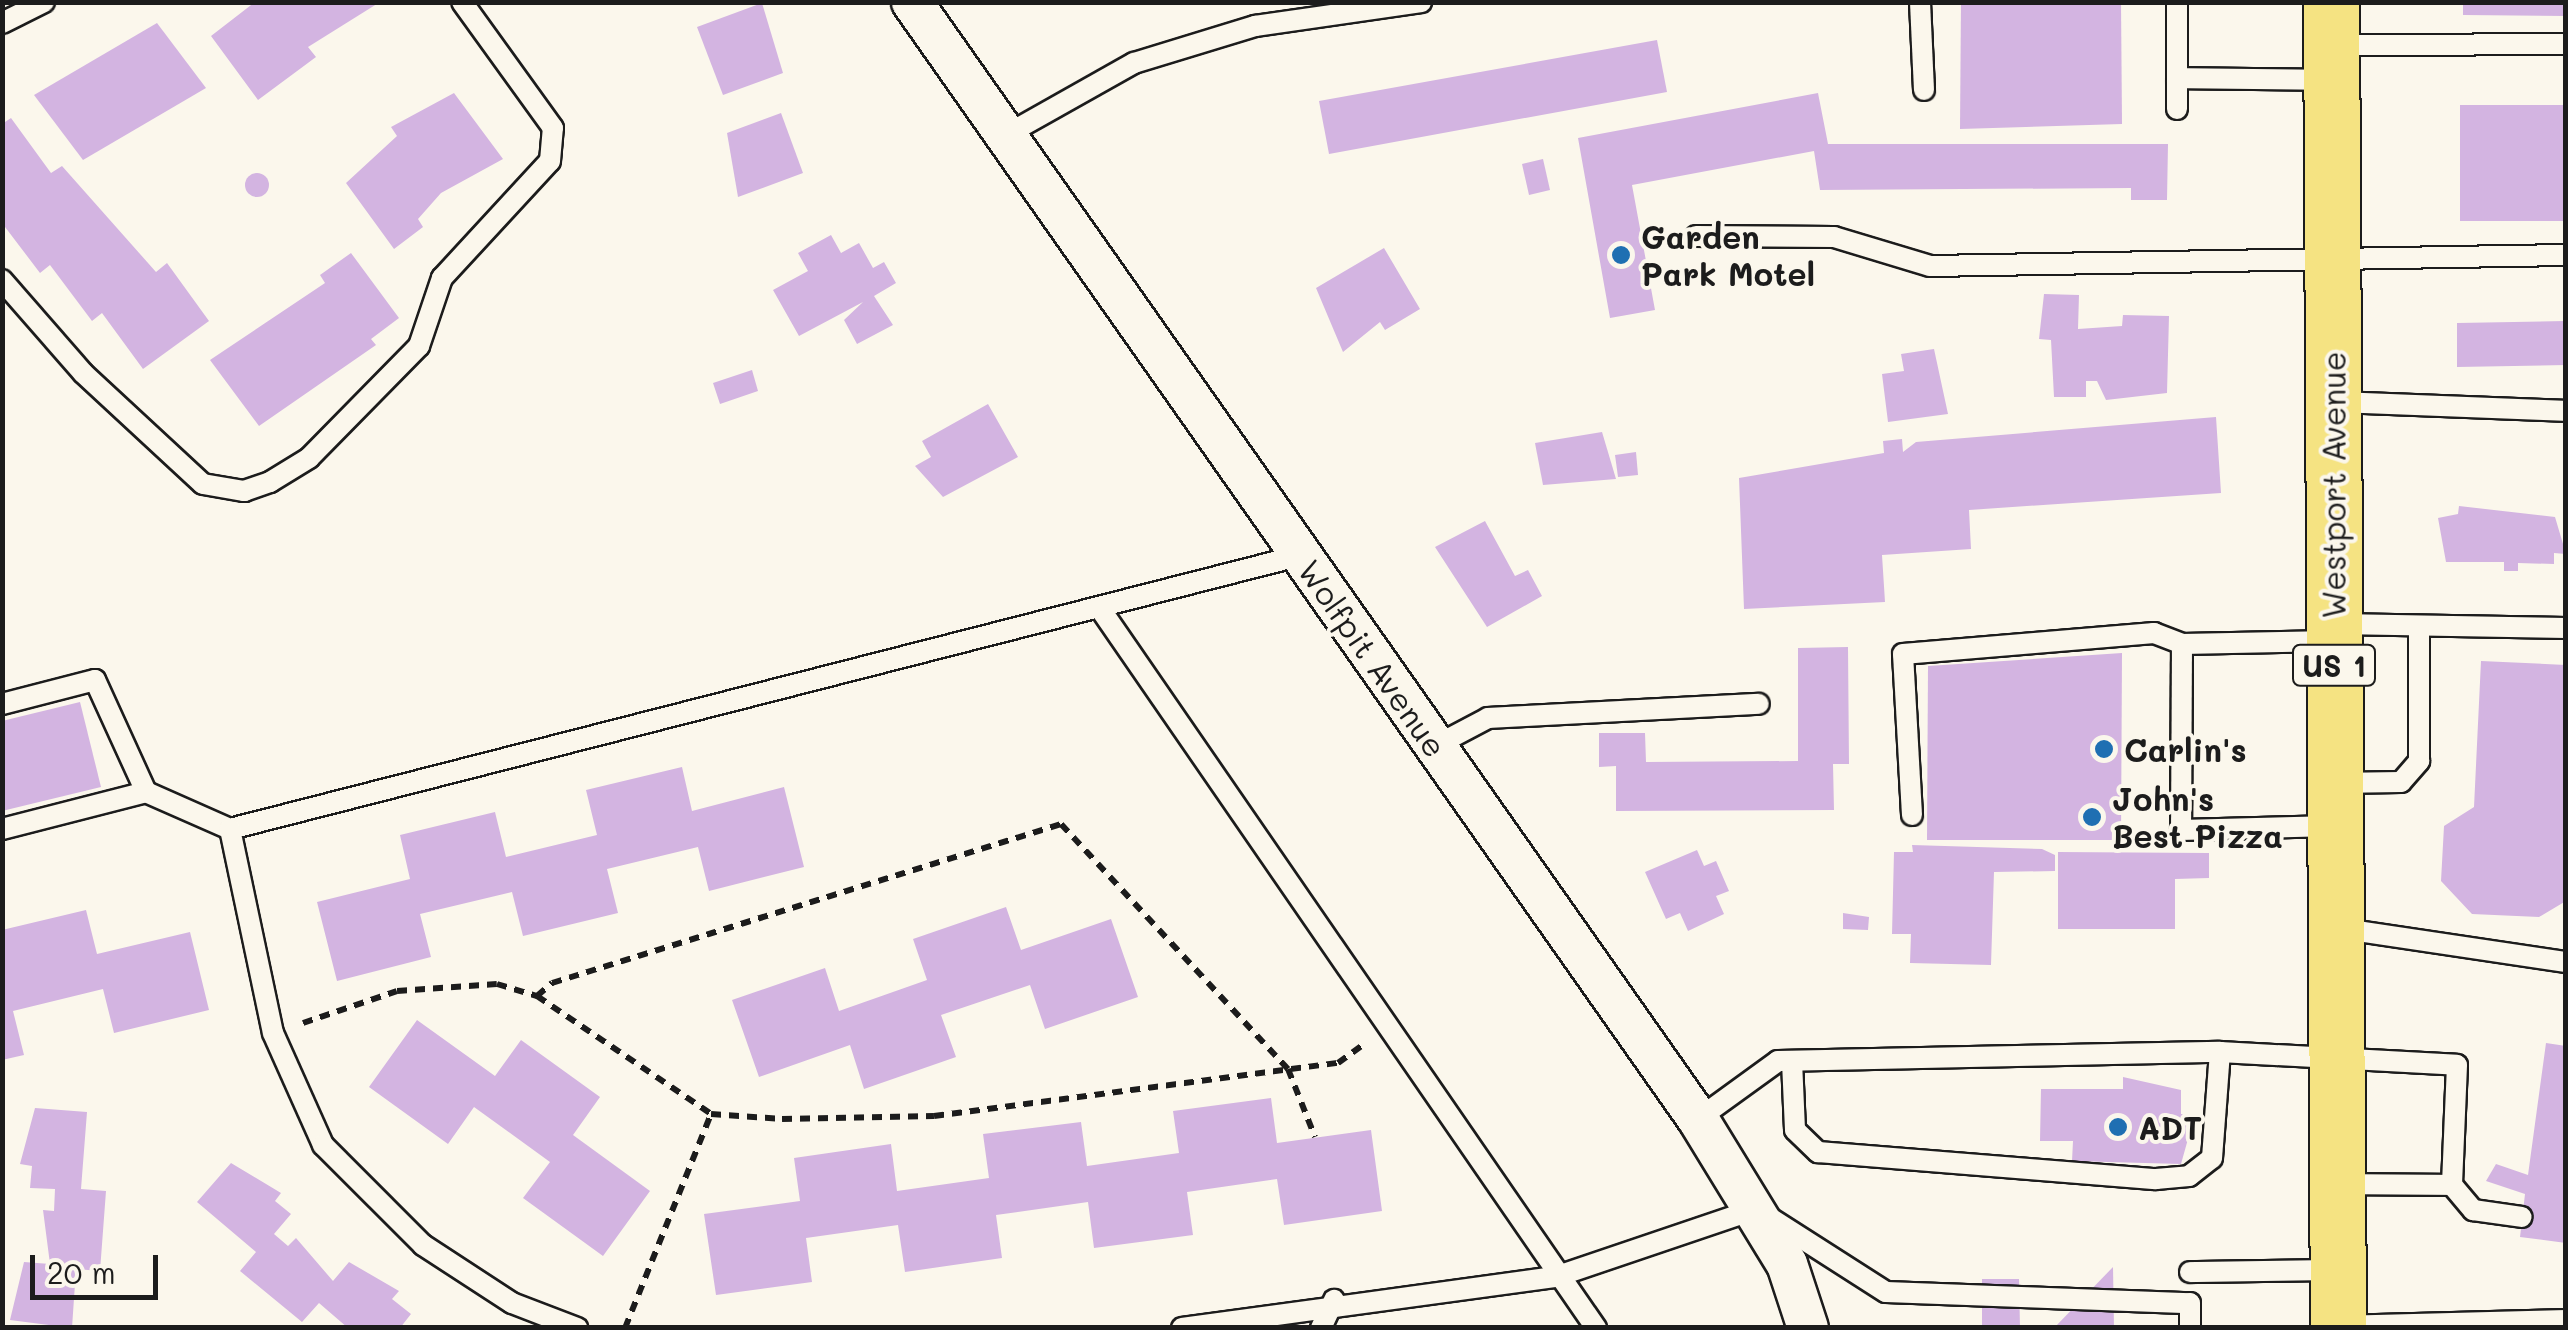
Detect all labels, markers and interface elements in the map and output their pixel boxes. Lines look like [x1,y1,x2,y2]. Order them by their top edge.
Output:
place label: Garden Park Motel [1641,218,1815,293]
marker: Garden Park Motel [1610,244,1632,266]
street label: Westport Avenue [2314,351,2352,619]
street label: Wolfpit Avenue [1291,552,1455,764]
road number: US 1 [2292,640,2376,690]
place label: Carlin's [2124,730,2247,768]
marker: Carlin's [2093,738,2115,760]
place label: John's Best Pizza [2112,780,2283,855]
marker: John's Best Pizza [2081,806,2103,828]
place label: ADT [2138,1108,2202,1146]
marker: ADT [2107,1116,2129,1138]
scale bar [35,1235,162,1297]
text: 20 m [47,1252,116,1292]

